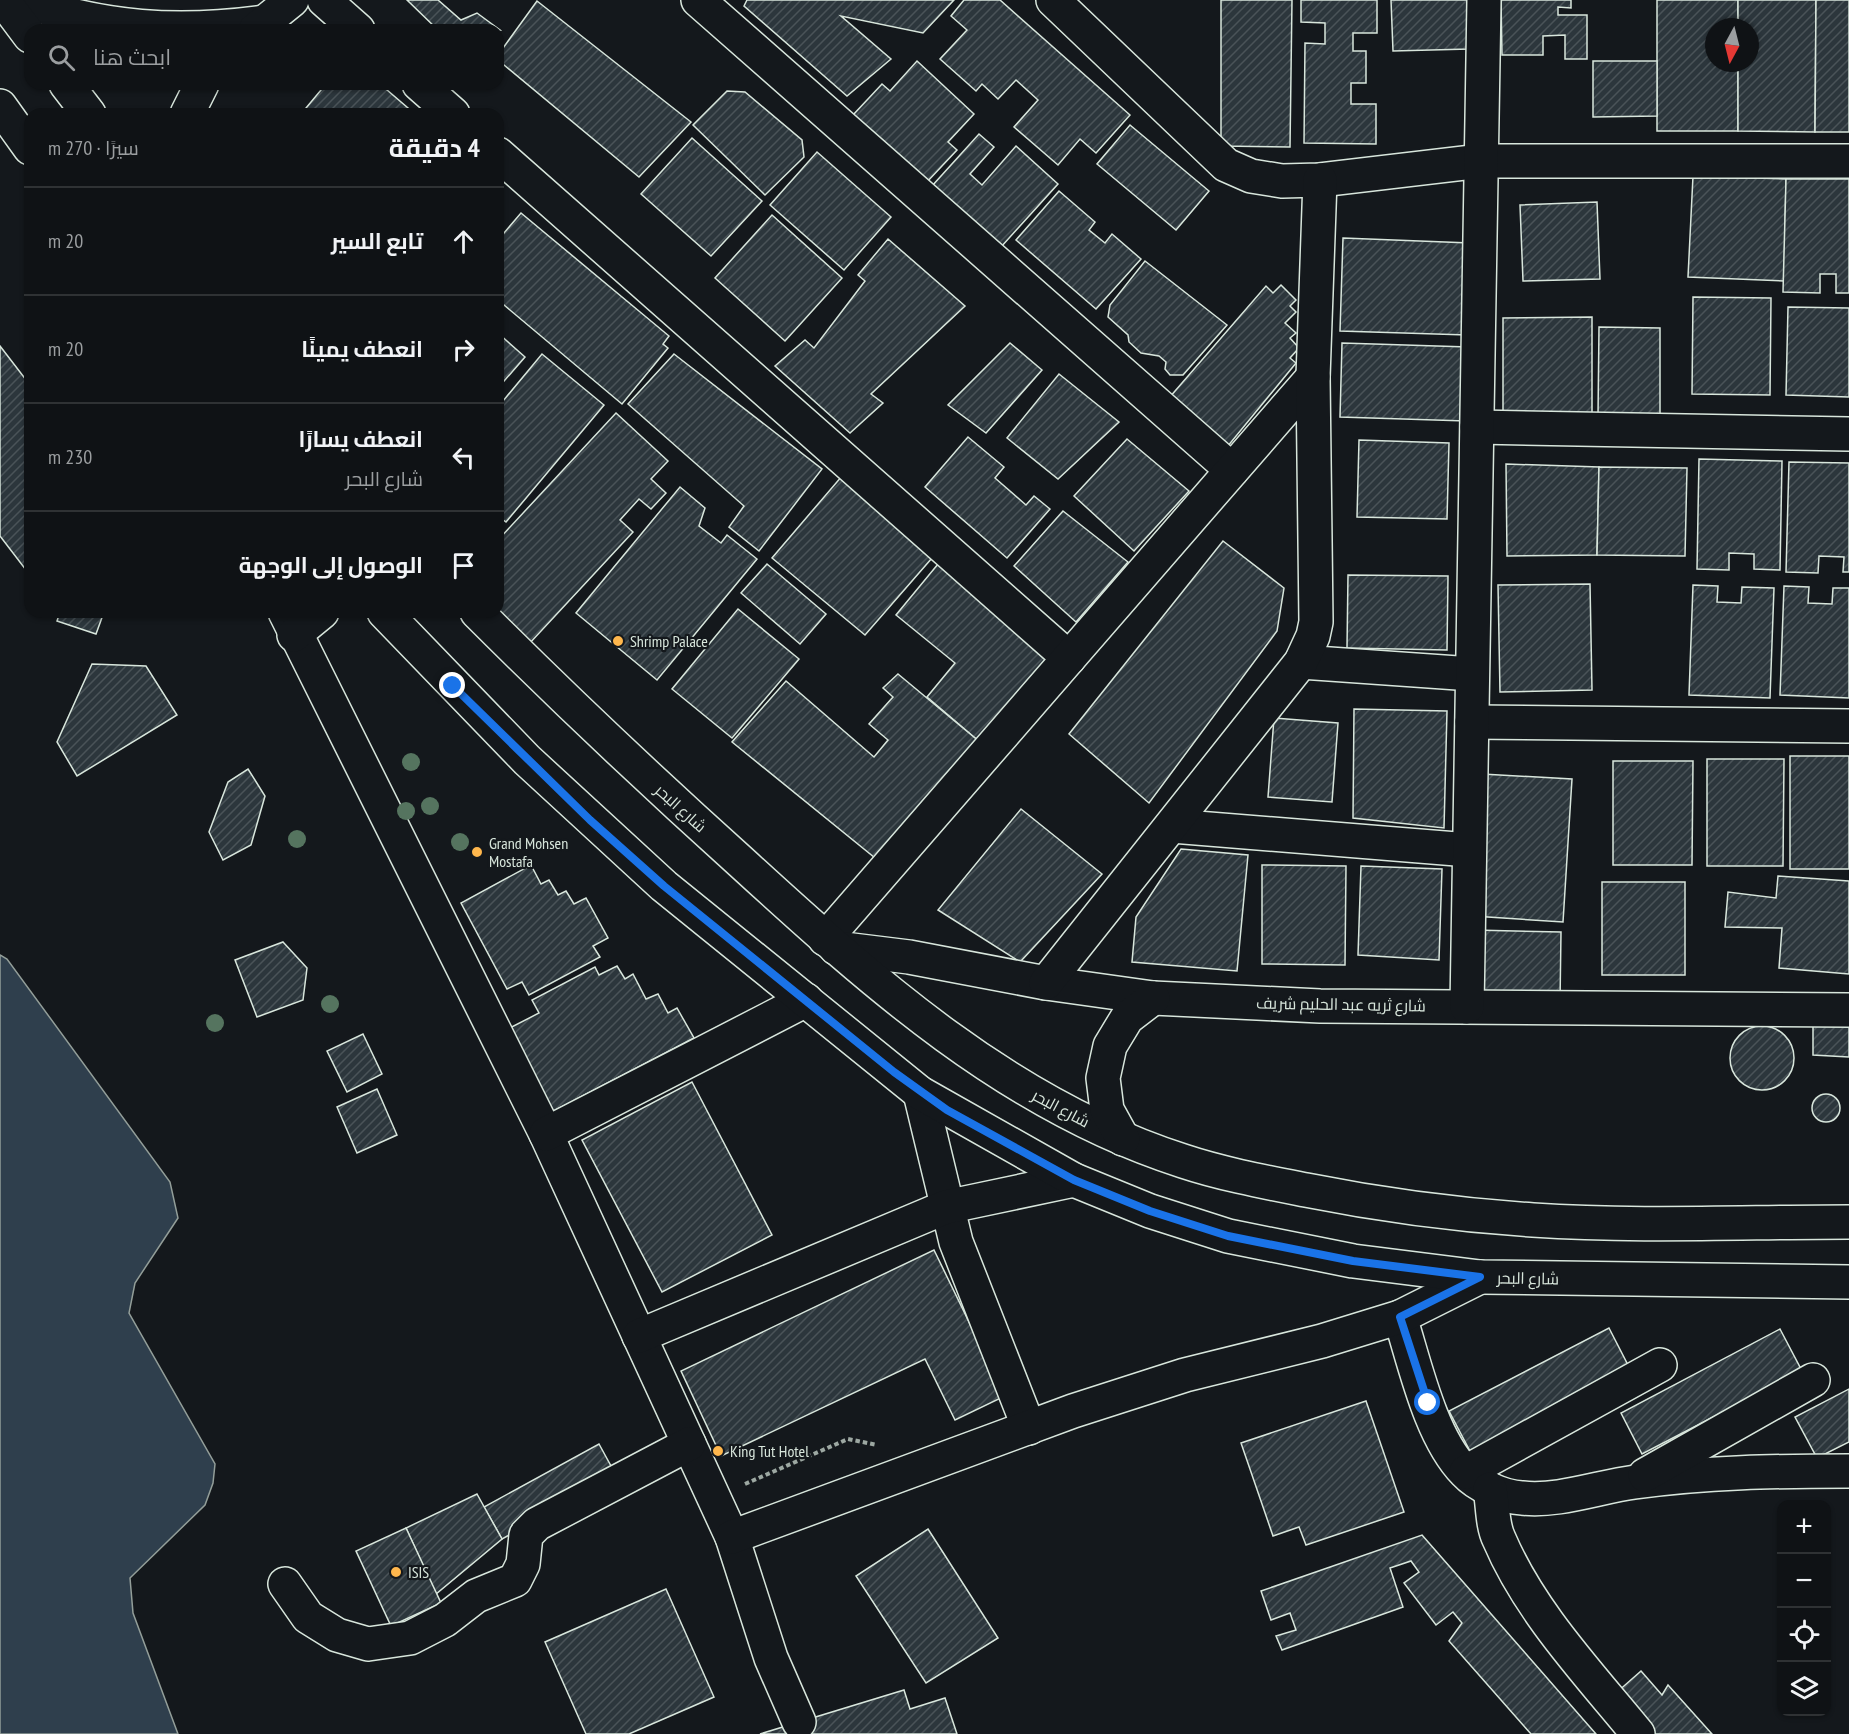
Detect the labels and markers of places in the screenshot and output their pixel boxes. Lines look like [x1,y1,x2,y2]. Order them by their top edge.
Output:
place label: Shrimp Palace [630,631,708,651]
marker: Shrimp Palace [611,634,625,648]
place label: Grand Mohsen Mostafa [489,833,568,871]
marker: Grand Mohsen Mostafa [470,845,484,859]
place label: King Tut Hotel [730,1441,809,1461]
marker: King Tut Hotel [711,1444,725,1458]
place label: ISIS [408,1562,429,1582]
marker: ISIS [389,1565,403,1579]

